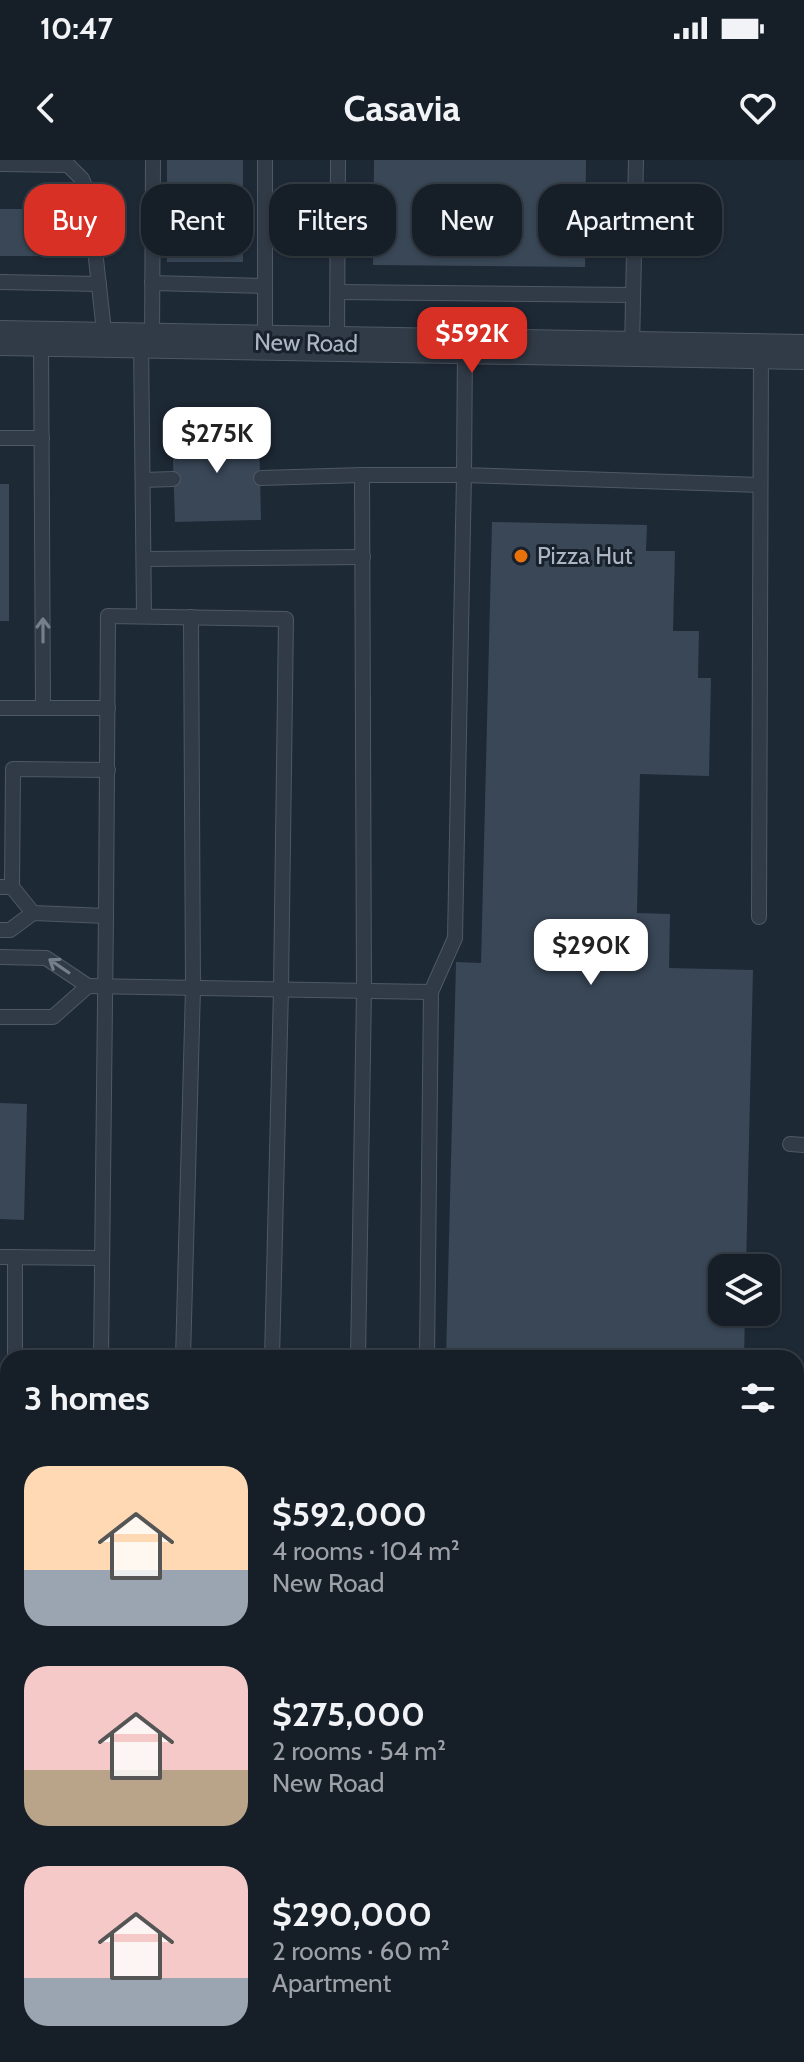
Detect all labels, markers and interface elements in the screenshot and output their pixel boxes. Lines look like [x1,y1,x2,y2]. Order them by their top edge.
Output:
text: 10:47 [40,10,113,47]
icon: back [24,86,68,130]
text: Casavia [344,86,460,130]
icon: heart [736,86,780,130]
chip: Buy [24,184,125,256]
chip: Rent [141,184,253,256]
chip: Filters [269,184,396,256]
chip: New [412,184,522,256]
chip: Apartment [538,184,722,256]
pin: $592K [416,307,528,375]
text: $592K [435,317,509,349]
street label: New Road [254,327,358,358]
pin: $275K [161,407,273,475]
text: $275K [181,417,253,449]
place label: Pizza Hut [537,541,633,570]
marker: Pizza Hut [512,547,530,565]
one-way arrow [35,617,51,644]
pin: $290K [535,919,647,987]
text: $290K [552,929,630,961]
one-way arrow [49,958,71,974]
map controls [708,1254,780,1326]
button: layers [708,1254,780,1326]
icon: filters [736,1376,780,1420]
text: 3 homes [24,1377,150,1419]
text: $592,000 [272,1493,427,1535]
icon: home [88,1498,184,1594]
text: 4 rooms · 104 m² [272,1535,460,1567]
text: New Road [272,1567,384,1599]
text: $275,000 [272,1693,425,1735]
icon: home [88,1698,184,1794]
text: 2 rooms · 54 m² [272,1735,446,1767]
text: New Road [272,1767,384,1799]
text: $290,000 [272,1893,432,1935]
icon: home [88,1898,184,1994]
text: 2 rooms · 60 m² [272,1935,450,1967]
text: Apartment [272,1967,391,1999]

